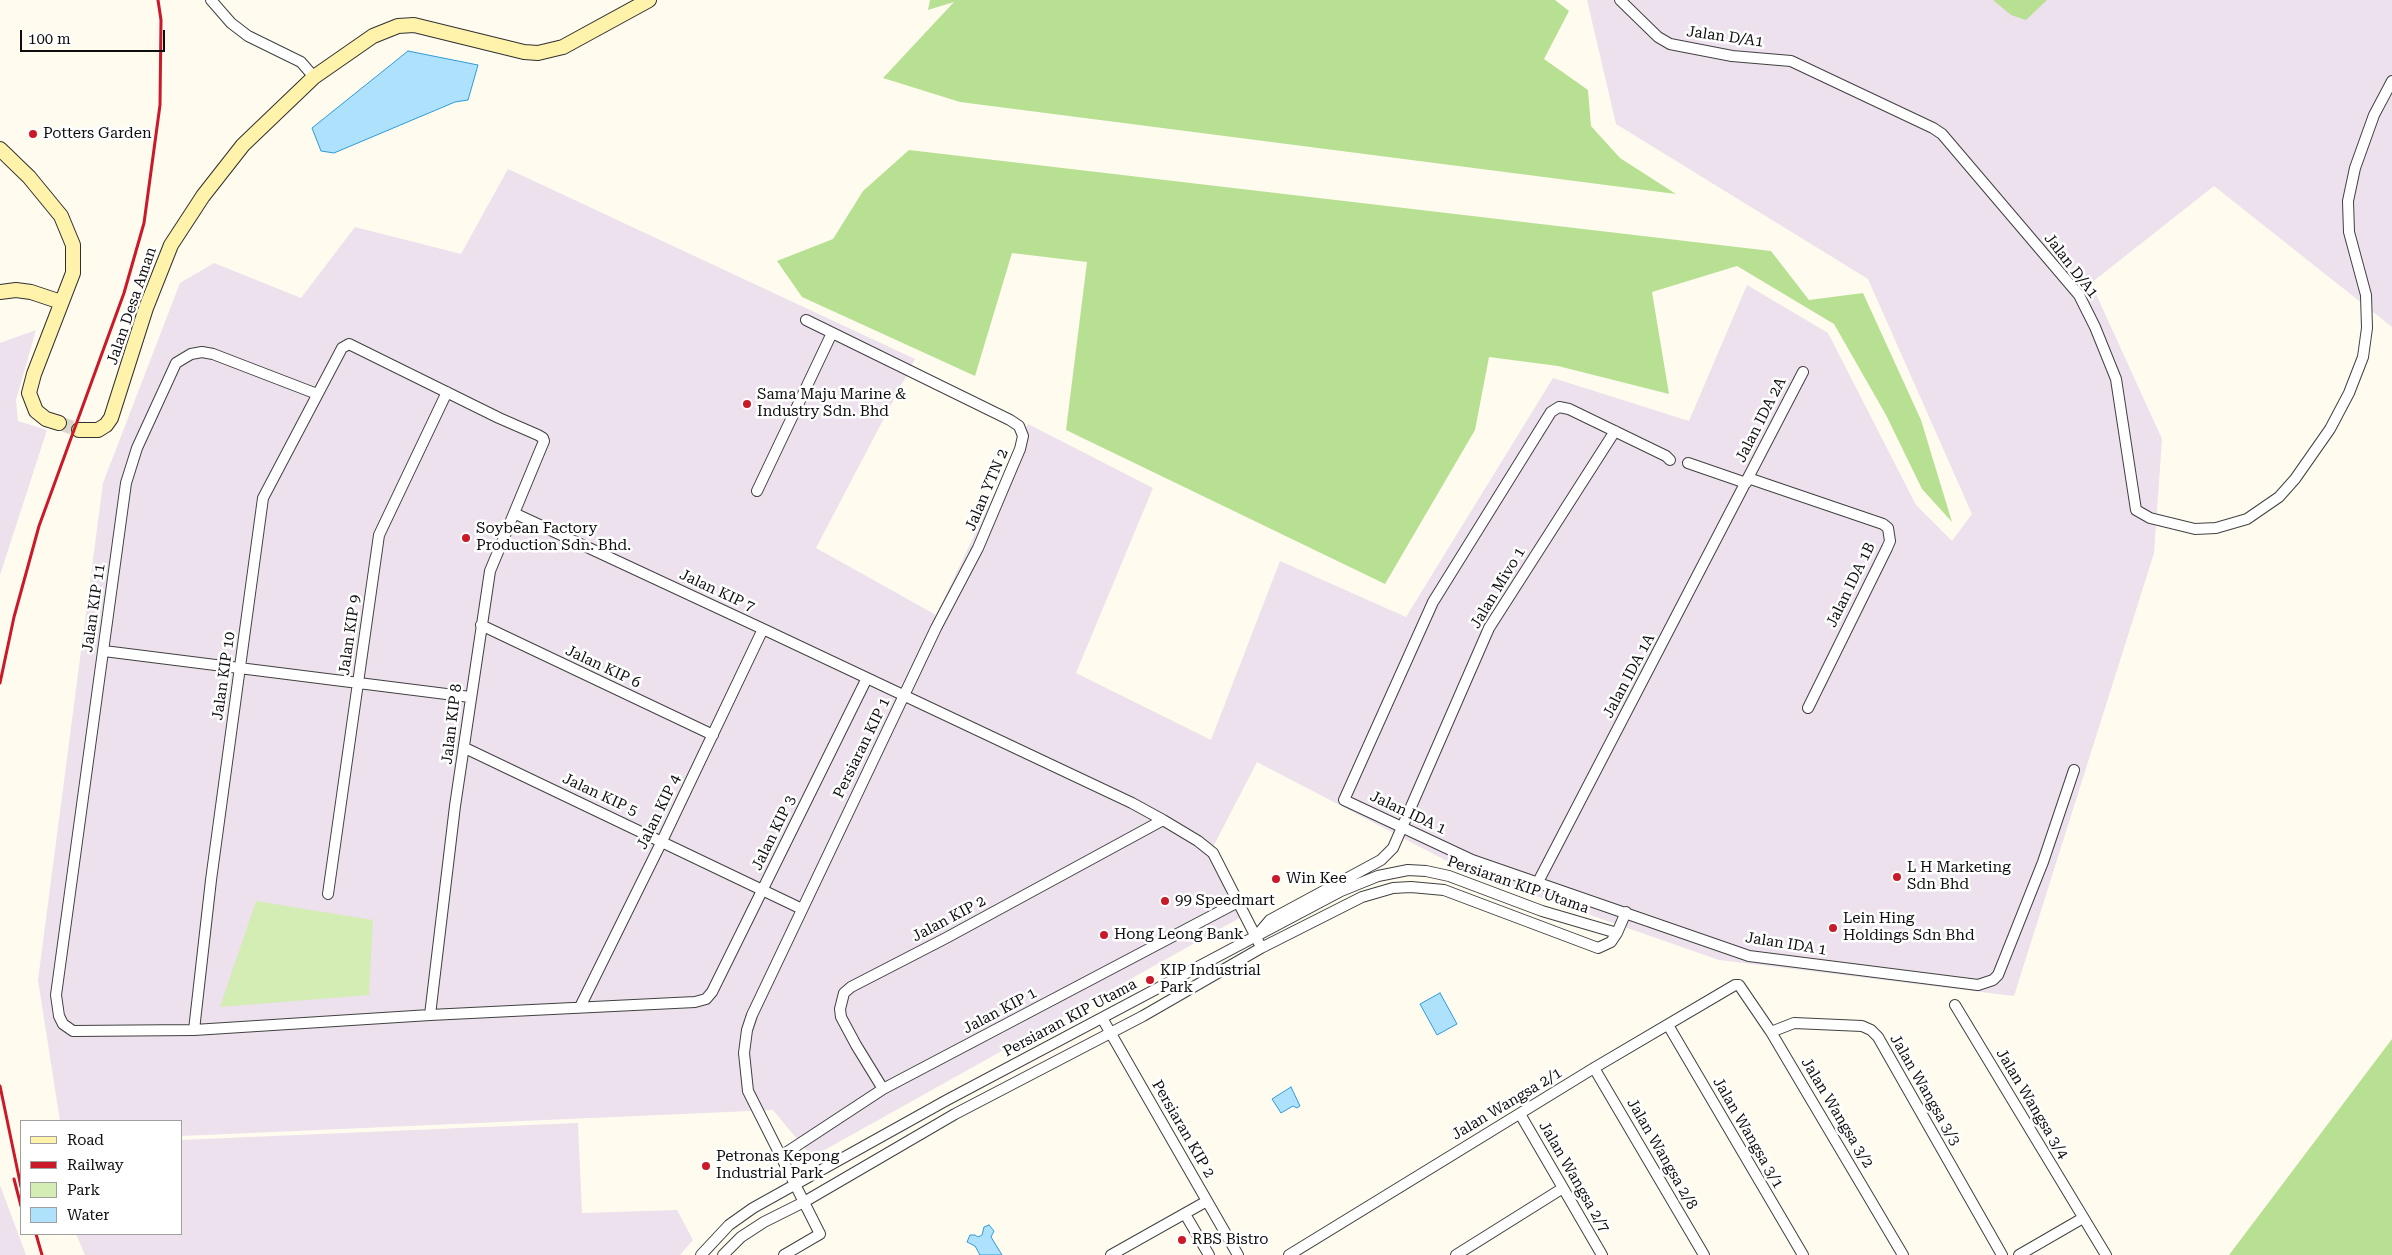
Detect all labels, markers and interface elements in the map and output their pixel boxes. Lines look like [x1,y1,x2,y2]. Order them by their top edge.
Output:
scale bar [22,20,168,52]
street label: Jalan D/A1 [1685,23,1765,51]
text: 100 m [28,30,71,48]
place label: Potters Garden [43,125,152,143]
marker: Potters Garden [27,128,39,140]
street label: Jalan D/A1 [2040,230,2102,302]
street label: Jalan Desa Aman [103,245,161,367]
street label: Jalan IDA 2A [1732,375,1790,465]
place label: Sama Maju Marine & Industry Sdn. Bhd [757,386,906,421]
marker: Sama Maju Marine & Industry Sdn. Bhd [741,398,753,410]
street label: Jalan YTN 2 [962,446,1012,534]
place label: Soybean Factory Production Sdn. Bhd. [476,520,631,555]
marker: Soybean Factory Production Sdn. Bhd. [460,532,472,544]
street label: Jalan IDA 1B [1823,540,1879,630]
street label: Jalan Mivo 1 [1467,544,1529,632]
street label: Jalan KIP 11 [79,563,109,653]
street label: Jalan KIP 7 [677,566,757,616]
street label: Jalan KIP 9 [335,594,365,676]
street label: Jalan KIP 10 [209,631,239,721]
street label: Jalan IDA 1A [1599,631,1659,721]
street label: Jalan KIP 6 [563,642,643,692]
street label: Jalan KIP 8 [438,683,466,765]
street label: Persiaran KIP 1 [830,695,894,801]
street label: Jalan KIP 5 [560,770,640,820]
street label: Jalan KIP 4 [633,772,685,852]
street label: Jalan IDA 1 [1367,788,1449,838]
street label: Jalan KIP 3 [748,793,800,873]
street label: Persiaran KIP Utama [1445,852,1591,918]
place label: L H Marketing Sdn Bhd [1907,859,2011,894]
place label: Win Kee [1286,870,1347,888]
marker: L H Marketing Sdn Bhd [1891,871,1903,883]
marker: Win Kee [1270,873,1282,885]
street label: Jalan KIP 2 [909,892,989,946]
place label: 99 Speedmart [1175,892,1275,910]
marker: 99 Speedmart [1159,895,1171,907]
place label: Lein Hing Holdings Sdn Bhd [1843,910,1975,945]
marker: Lein Hing Holdings Sdn Bhd [1827,922,1839,934]
place label: Hong Leong Bank [1114,926,1243,944]
marker: Hong Leong Bank [1098,929,1110,941]
street label: Jalan IDA 1 [1744,929,1828,959]
place label: KIP Industrial Park [1160,962,1261,997]
marker: KIP Industrial Park [1144,974,1156,986]
street label: Persiaran KIP Utama [1000,975,1140,1061]
street label: Jalan KIP 1 [960,984,1040,1038]
street label: Jalan Wangsa 3/3 [1886,1031,1964,1149]
street label: Jalan Wangsa 3/4 [1992,1046,2072,1162]
street label: Jalan Wangsa 3/2 [1797,1055,1877,1171]
street label: Jalan Wangsa 2/1 [1449,1064,1565,1144]
street label: Jalan Wangsa 3/1 [1709,1074,1787,1192]
street label: Persiaran KIP 2 [1148,1077,1218,1181]
street label: Jalan Wangsa 2/8 [1623,1095,1701,1213]
street label: Jalan Wangsa 2/7 [1535,1118,1613,1236]
legend [20,1120,182,1235]
text: Road [67,1131,104,1149]
place label: Petronas Kepong Industrial Park [716,1148,839,1183]
text: Railway [67,1156,124,1174]
marker: Petronas Kepong Industrial Park [700,1160,712,1172]
text: Park [67,1181,100,1199]
text: Water [67,1206,109,1224]
place label: RBS Bistro [1192,1231,1269,1249]
marker: RBS Bistro [1176,1234,1188,1246]

